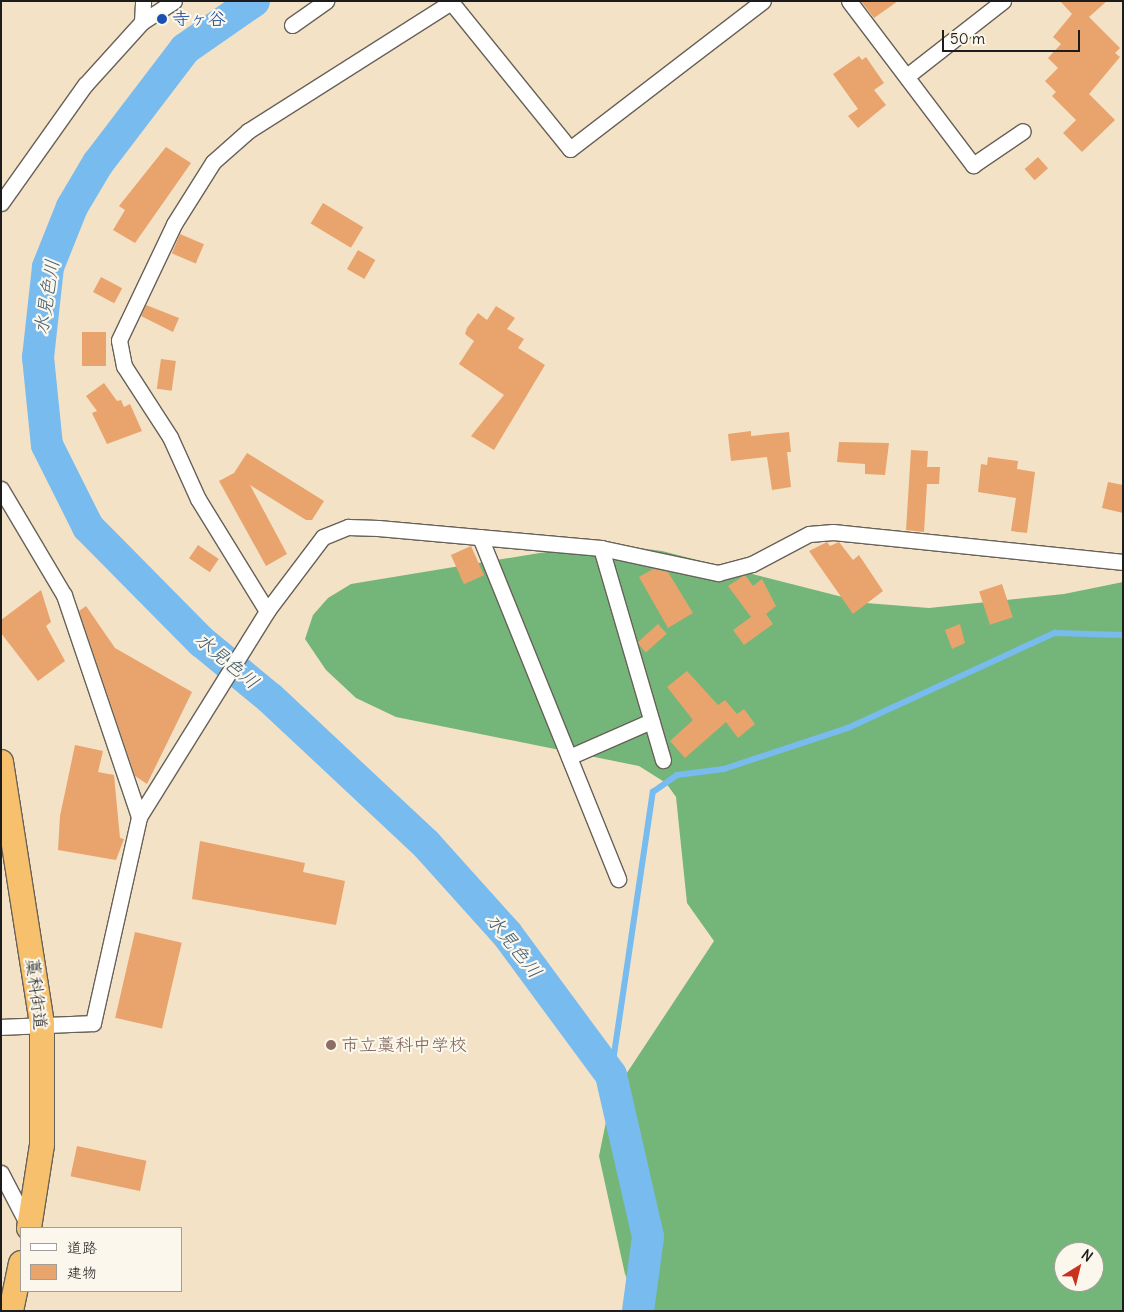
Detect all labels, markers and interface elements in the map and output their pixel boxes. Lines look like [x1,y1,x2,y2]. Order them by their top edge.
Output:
place label: 寺ヶ谷 [172,8,226,30]
marker: 寺ヶ谷 [156,13,168,25]
scale bar [944,20,1082,52]
text: 50 m [950,29,985,48]
water label: 水見色川 [30,258,64,336]
water label: 水見色川 [191,628,263,694]
water label: 水見色川 [482,909,546,983]
street label: 藁科街道 [21,957,51,1031]
place label: 市立藁科中学校 [341,1034,467,1056]
marker: 市立藁科中学校 [325,1039,337,1051]
legend [20,1227,182,1292]
text: 道路 [67,1238,97,1257]
north arrow [1054,1242,1104,1292]
text: N [1078,1246,1096,1266]
text: 建物 [67,1263,97,1282]

